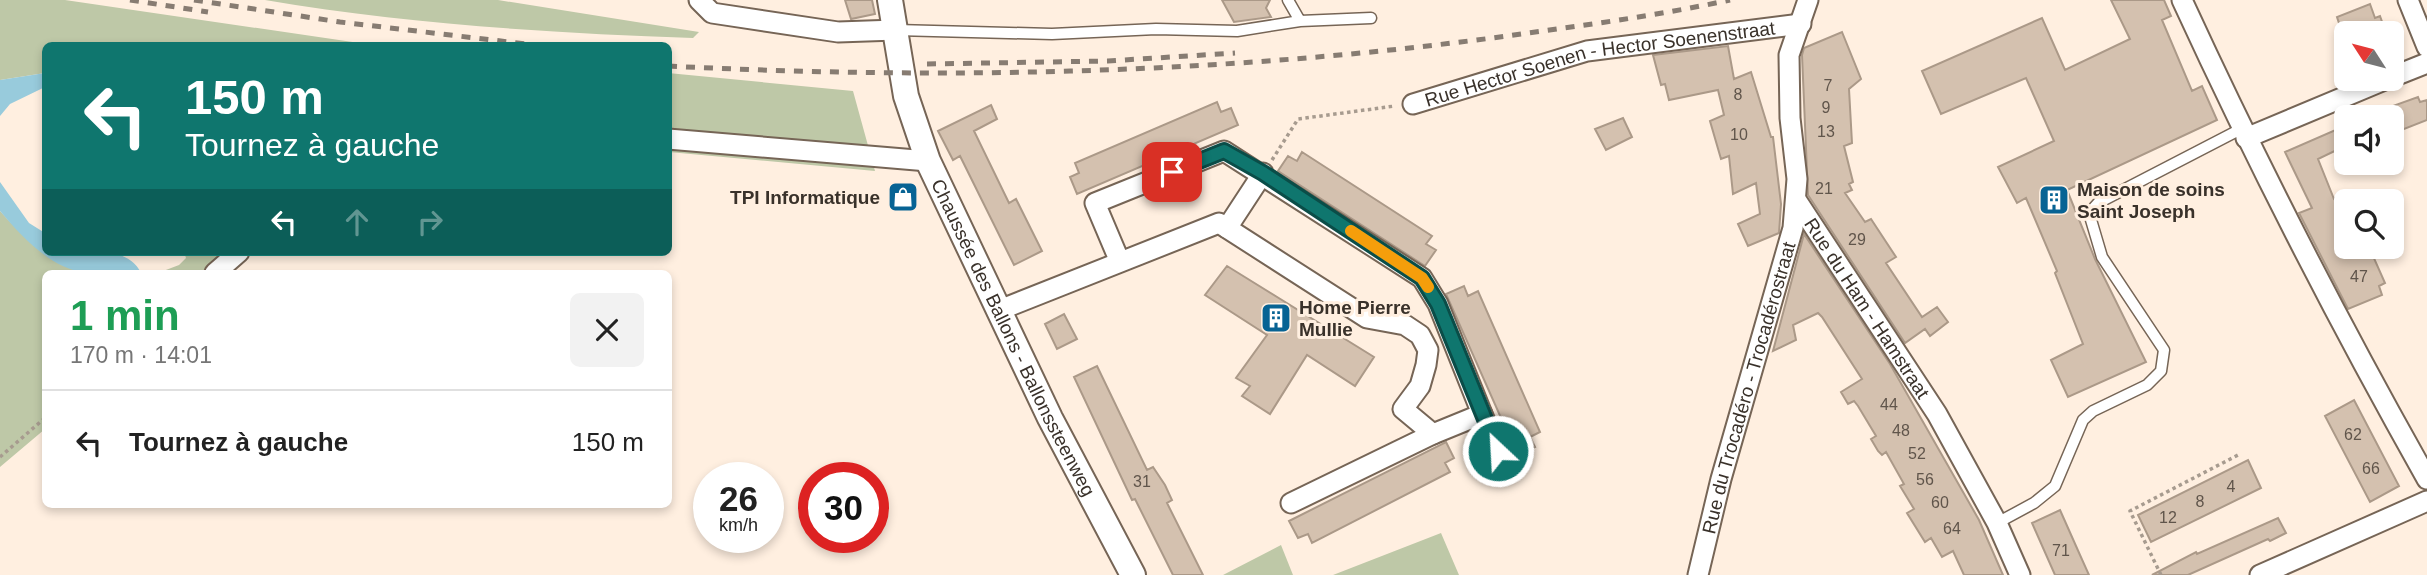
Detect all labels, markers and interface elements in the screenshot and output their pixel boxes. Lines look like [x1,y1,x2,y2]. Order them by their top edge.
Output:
street label: Rue Hector Soenen - Hector Soenenstraat [1422,17,1777,111]
north arrow [2334,21,2404,91]
map controls [2334,21,2404,259]
icon: left [70,70,161,161]
text: 150 m [185,70,324,124]
house number: 7 [1824,77,1833,94]
house number: 8 [1734,86,1743,103]
house number: 9 [1822,99,1831,116]
button: sound [2334,105,2404,175]
house number: 13 [1817,123,1835,140]
house number: 10 [1730,126,1748,143]
text: Tournez à gauche [185,127,439,163]
pin [1142,142,1202,202]
icon: arrive [1153,153,1191,191]
street label: Chaussée des Ballons - Ballonssteenweg [927,176,1099,500]
place label: Maison de soins Saint Joseph [2077,179,2225,222]
shop icon: TPI Informatique [886,180,920,214]
house number: 21 [1815,180,1833,197]
building icon: Maison de soins Saint Joseph [2037,183,2071,217]
place label: TPI Informatique [730,187,880,208]
button: search [2334,189,2404,259]
icon: left [265,203,303,241]
icon: ahead [338,203,376,241]
icon: right [411,203,449,241]
street label: Rue du Ham - Hamstraat [1800,214,1934,403]
house number: 29 [1848,231,1866,248]
street label: Rue du Trocadéro - Trocadérostraat [1698,239,1800,536]
house number: 47 [2350,268,2368,285]
text: 1 min [70,292,180,339]
button: close [570,293,644,367]
place label: Home Pierre Mullie [1299,297,1411,340]
building icon: Home Pierre Mullie [1259,301,1293,335]
text: 170 m · 14:01 [70,342,212,368]
house number: 44 [1880,396,1898,413]
position arrow [1461,414,1535,488]
house number: 48 [1892,422,1910,439]
icon: left [70,424,108,462]
house number: 62 [2344,426,2362,443]
text: Tournez à gauche [129,427,348,457]
text: 150 m [572,427,644,457]
house number: 52 [1908,445,1926,462]
house number: 66 [2362,460,2380,477]
speed limit sign: 30 [798,462,889,553]
house number: 56 [1916,471,1934,488]
house number: 31 [1133,473,1151,490]
house number: 4 [2227,478,2236,495]
text: 26 [719,479,758,518]
house number: 8 [2196,493,2205,510]
house number: 60 [1931,494,1949,511]
house number: 12 [2159,509,2177,526]
text: km/h [719,515,758,535]
house number: 64 [1943,520,1961,537]
house number: 71 [2052,542,2070,559]

